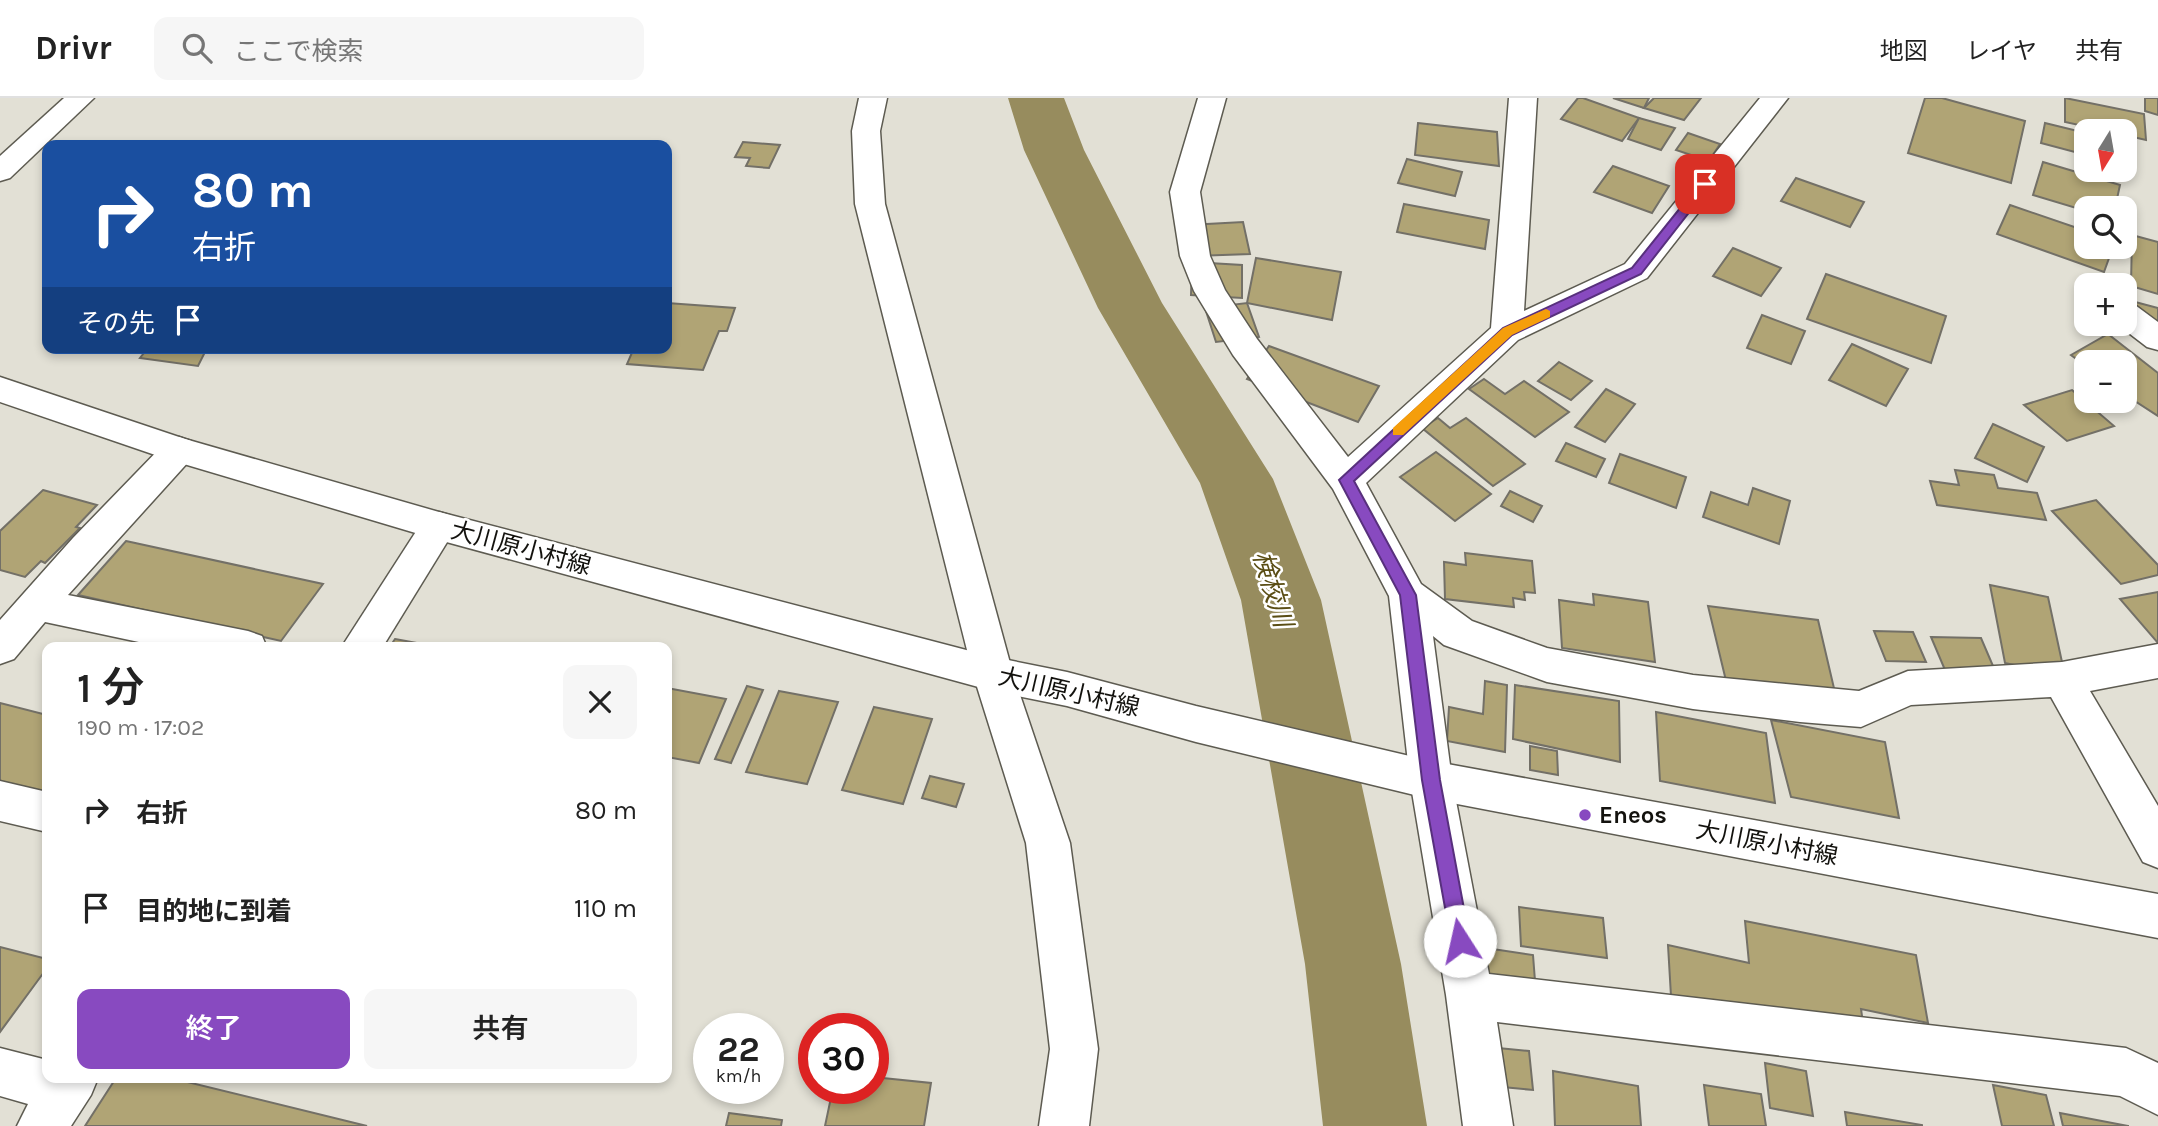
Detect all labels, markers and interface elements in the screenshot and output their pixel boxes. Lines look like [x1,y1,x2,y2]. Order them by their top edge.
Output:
search box [154,17,644,80]
text: Drivr [35,29,112,67]
icon: search [178,29,216,67]
text: ここで検索 [234,36,364,67]
text: 地図 [1880,37,1928,65]
text: レイヤ [1966,37,2037,65]
text: 共有 [2075,37,2123,65]
north arrow [2074,119,2137,182]
map controls [2074,119,2137,413]
pin [1675,154,1735,214]
text: 80 m [192,162,314,219]
icon: arrive [1686,165,1724,203]
icon: right [77,168,168,259]
button: search [2074,196,2137,259]
text: 右折 [192,229,256,266]
button: + [2074,273,2137,336]
icon: arrive [169,301,207,339]
text: その先 [77,308,155,339]
button: − [2074,350,2137,413]
street label: 大川原小村線 [448,516,594,580]
water label: 検校川 [1246,547,1300,634]
street label: 大川原小村線 [996,662,1142,722]
text: 1 分 [77,663,144,713]
button: close [563,665,637,739]
text: 190 m · 17:02 [77,714,204,741]
icon: right [77,791,115,829]
text: 80 m [575,795,637,826]
text: 右折 [136,798,188,829]
place label: Eneos [1599,801,1667,829]
marker: Eneos [1577,807,1593,823]
street label: 大川原小村線 [1694,816,1840,870]
icon: arrive [77,889,115,927]
text: 110 m [574,893,637,924]
text: 目的地に到着 [136,896,292,927]
position arrow [1423,904,1497,978]
button: 終了 [77,989,350,1069]
button: 共有 [364,989,637,1069]
speed limit sign: 30 [798,1013,889,1104]
text: 22 [717,1029,760,1070]
text: km/h [716,1065,761,1087]

